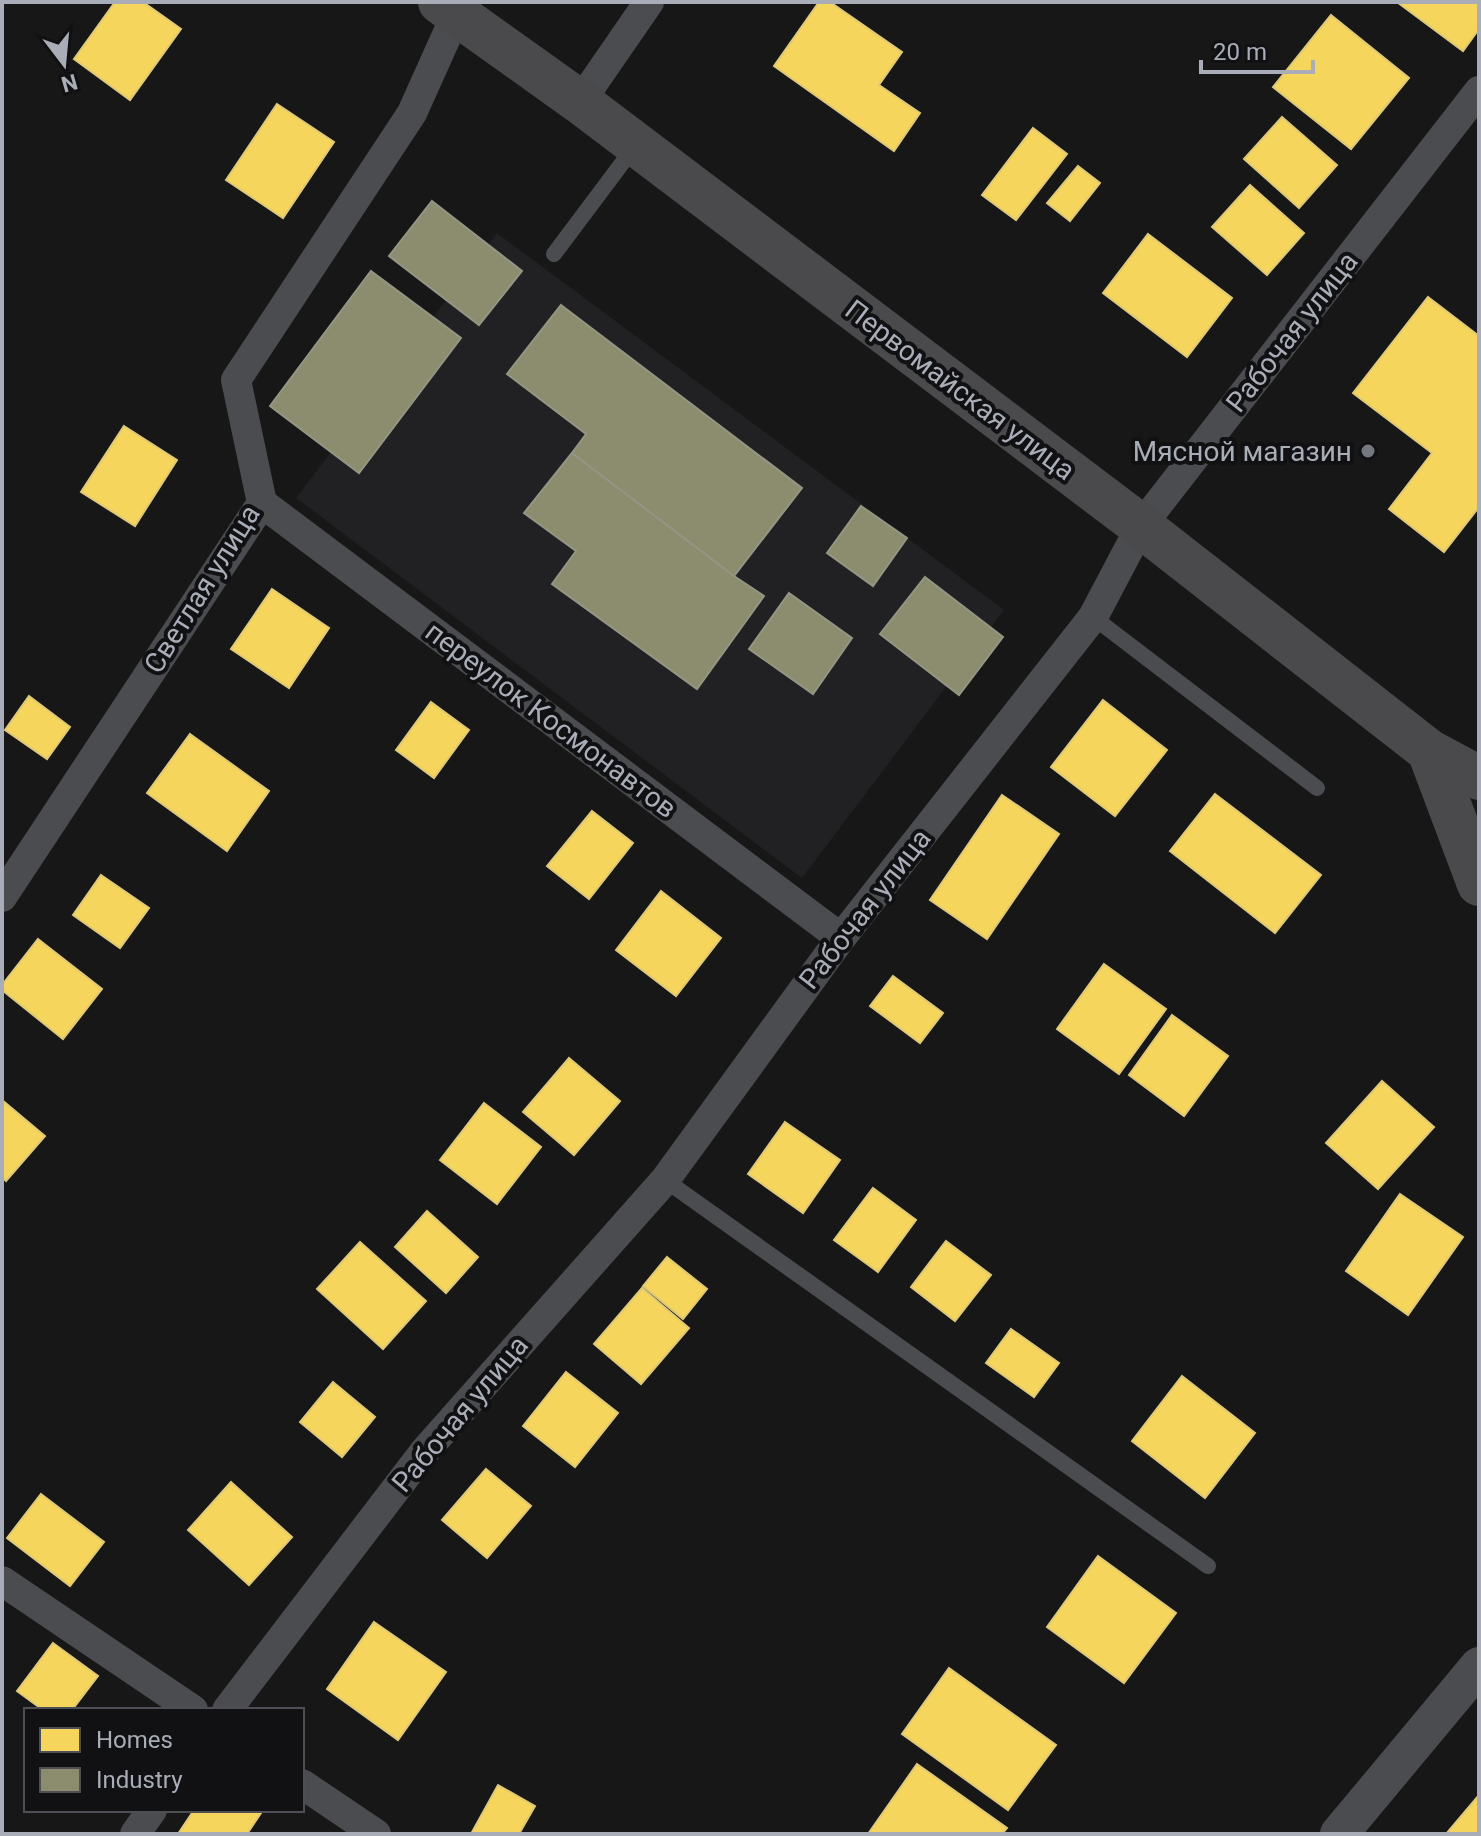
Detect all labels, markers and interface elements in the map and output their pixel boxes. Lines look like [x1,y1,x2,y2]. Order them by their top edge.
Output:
north arrow [24,24,104,104]
scale bar [1201,24,1313,74]
text: 20 m [1213,38,1267,66]
text: N [58,69,80,97]
street label: Рабочая улица [1219,245,1365,419]
street label: Первомайская улица [839,293,1081,487]
place label: Мясной магазин [1133,435,1352,468]
marker: Мясной магазин [1359,442,1377,460]
street label: Светлая улица [137,499,267,679]
street label: переулок Космонавтов [419,615,683,825]
street label: Рабочая улица [792,822,938,996]
street label: Рабочая улица [385,1329,535,1499]
legend [24,1708,304,1812]
text: Homes [96,1726,173,1754]
text: Industry [96,1766,183,1794]

